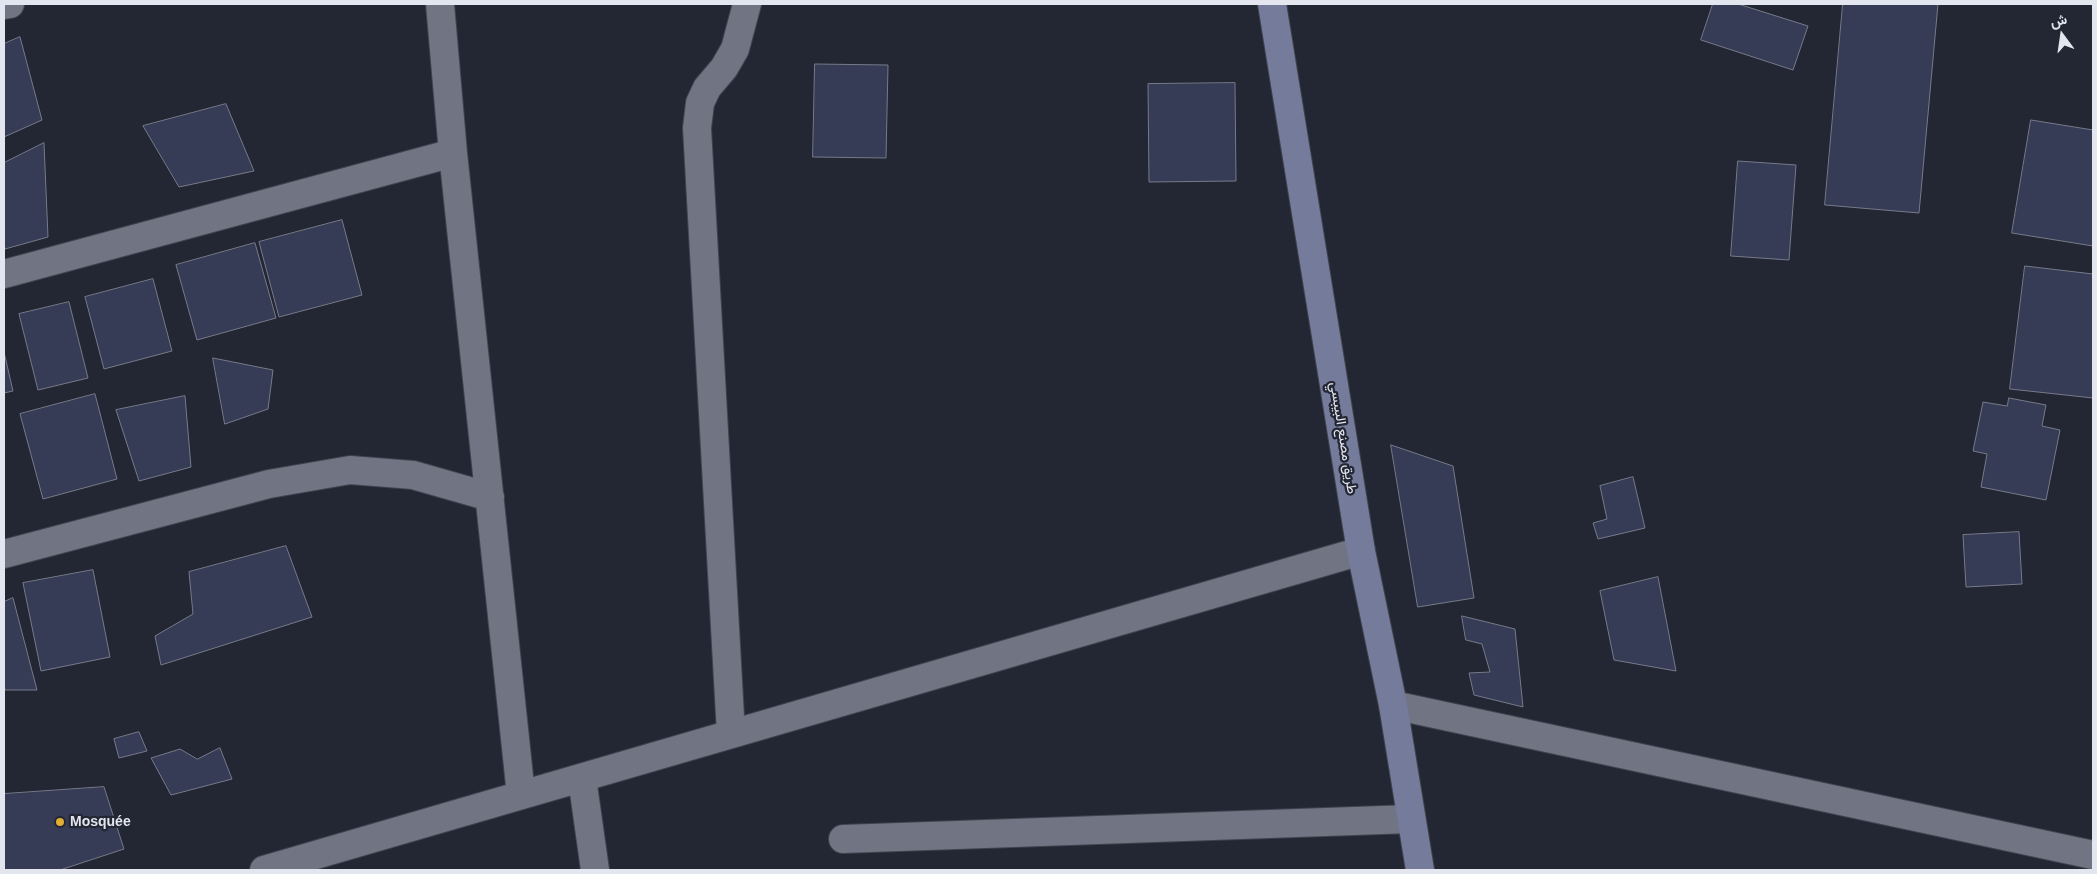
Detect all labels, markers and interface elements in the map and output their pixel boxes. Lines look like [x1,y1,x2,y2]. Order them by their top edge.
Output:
north arrow [2037,10,2087,60]
text: ش [2048,11,2068,30]
street label: طريق مصنع البيبسي [1326,381,1360,495]
place label: Mosquée [70,814,131,830]
marker: Mosquée [54,816,66,828]

